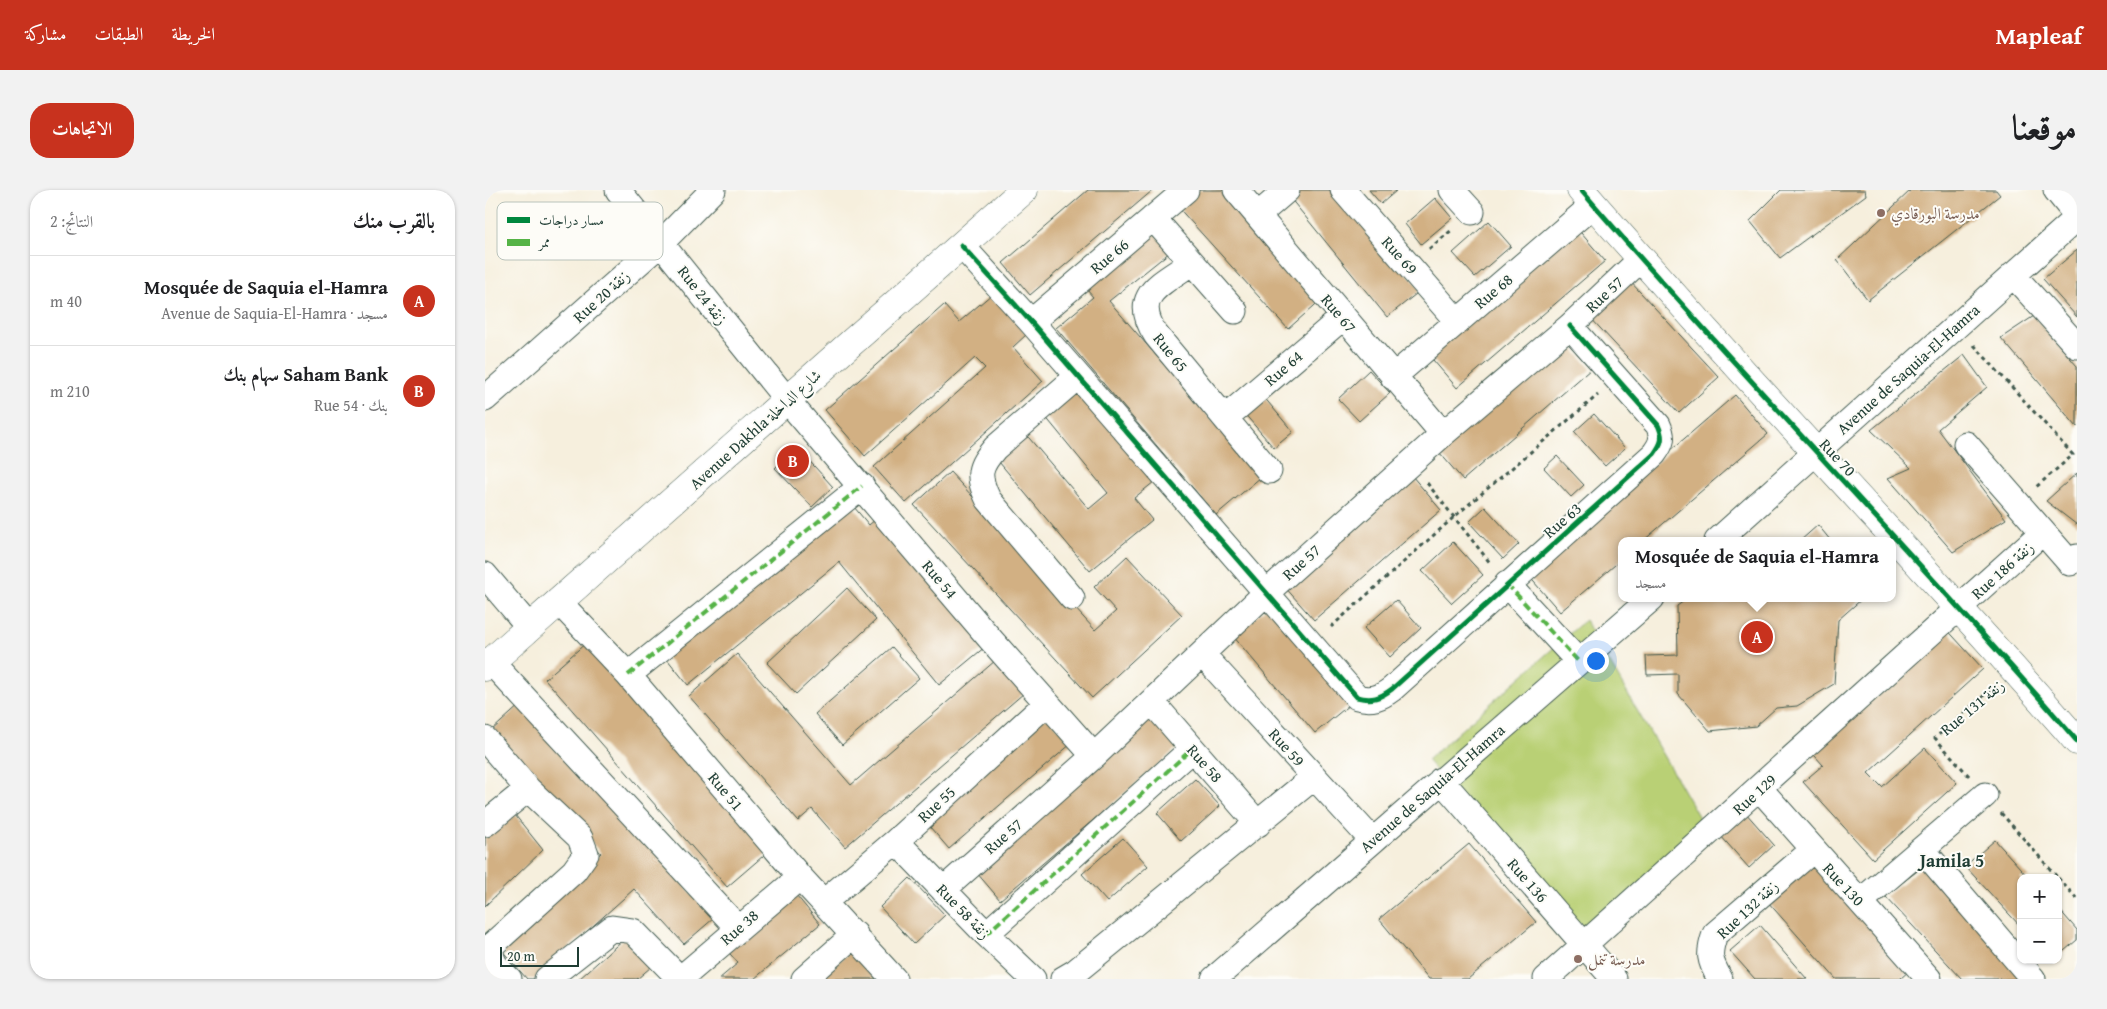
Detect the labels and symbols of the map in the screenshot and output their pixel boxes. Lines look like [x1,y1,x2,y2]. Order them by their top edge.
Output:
place label: مدرسة البورقادي [1891,201,1980,226]
legend [497,202,663,260]
marker: مدرسة البورقادي [1875,207,1887,219]
text: مسار دراجات [539,210,604,230]
street label: Rue 69 [1376,231,1424,280]
text: ممر [537,232,550,252]
street label: Rue 66 [1084,232,1134,279]
street label: Rue 24 زنقة [672,260,734,330]
street label: Rue 20 زنقة [567,264,635,328]
street label: Rue 68 [1468,267,1518,314]
street label: Rue 57 [1580,270,1629,318]
street label: Rue 67 [1316,288,1363,338]
street label: Avenue de Saquia-El-Hamra [1831,298,1985,440]
street label: Rue 65 [1148,327,1194,377]
street label: Rue 64 [1258,344,1308,392]
street label: Avenue Dakhla شارع الداخلة [684,363,828,496]
street label: Rue 70 [1814,433,1862,482]
pin: B [777,442,809,480]
street label: Rue 63 [1537,496,1587,544]
street label: Rue 186 زنقة [1965,535,2039,605]
street label: Rue 57 [1277,538,1326,586]
street label: Rue 54 [917,554,964,604]
pin: A [1741,618,1773,656]
your location [1583,648,1609,674]
street label: Rue 131 زنقة [1935,673,2009,741]
street label: Avenue de Saquia-El-Hamra [1354,718,1510,858]
street label: Rue 59 [1263,723,1311,772]
street label: Rue 58 [1181,738,1229,788]
street label: Rue 51 [703,766,749,816]
street label: Rue 129 [1727,767,1782,820]
street label: Rue 55 [912,780,960,828]
street label: Rue 57 [978,812,1028,860]
district label: Jamila 5 [1917,847,1984,874]
street label: Rue 136 [1502,852,1554,908]
street label: Rue 130 [1817,857,1871,911]
street label: Rue 132 زنقة [1711,874,1783,944]
street label: Rue 58 زنقة [931,878,997,944]
street label: Rue 38 [714,903,764,951]
scale bar [500,944,579,967]
place label: مدرسة تنمل [1588,947,1645,971]
marker: مدرسة تنمل [1572,953,1584,965]

